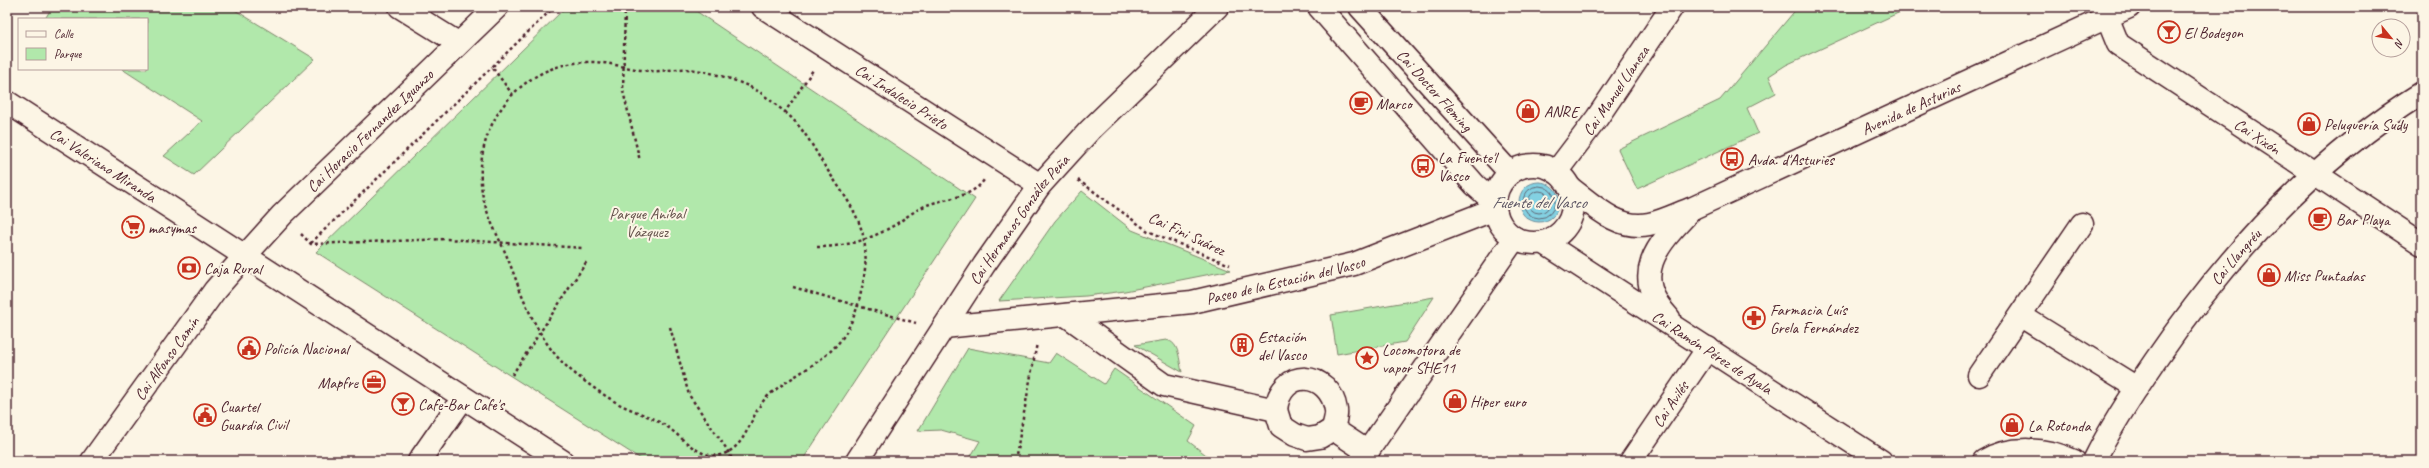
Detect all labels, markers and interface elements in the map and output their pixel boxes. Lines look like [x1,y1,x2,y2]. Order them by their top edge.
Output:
legend [18,18,148,70]
north arrow [2371,18,2411,58]
bar icon: El Bodegon [2156,19,2182,45]
place label: El Bodegon [2184,23,2244,43]
text: Calle [54,26,74,42]
text: N [2391,36,2408,51]
street label: Cai Manuel Llaneza [1578,41,1655,140]
text: Parque [54,46,83,62]
street label: Cai Doctor Fleming [1392,46,1477,137]
street label: Cai Indalecio Prieto [851,60,952,135]
street label: Cai Horacio Fernandez Iguanzo [303,64,439,197]
street label: Avenida de Asturias [1859,76,1965,140]
cafe icon: Marco [1348,90,1374,116]
place label: Marco [1376,94,1414,114]
shop icon: ANRE [1515,98,1541,124]
place label: ANRE [1544,102,1580,122]
shop icon: Peluquería Sudy [2296,111,2322,137]
street label: Cai Xixón [2230,114,2285,160]
place label: Peluquería Sudy [2324,115,2409,135]
street label: Cai Valeriano Miranda [46,124,161,208]
bus stop icon: Avda. d'Asturies [1719,146,1745,172]
place label: La Fuente'l Vasco [1438,148,1500,186]
street label: Cai Hermanos González Peña [965,150,1075,289]
place label: Avda. d'Asturies [1748,150,1835,170]
bus stop icon: La Fuente'l Vasco [1410,153,1436,179]
water label: Fuente del Vasco [1492,192,1588,213]
park label: Parque Aníbal Vázquez [609,204,688,242]
cafe icon: Bar Playa [2307,206,2333,232]
street label: Cai Fini Suárez [1145,208,1230,261]
place label: Bar Playa [2336,210,2391,230]
supermarket icon: masymas [120,214,146,240]
place label: masymas [148,218,197,238]
street label: Cai Llangréu [2206,224,2266,289]
street label: Paseo de la Estación del Vasco [1204,251,1369,309]
bank icon: Caja Rural [176,255,202,281]
place label: Caja Rural [204,259,265,279]
shop icon: Miss Puntadas [2256,262,2282,288]
place label: Miss Puntadas [2284,266,2366,286]
place label: Farmacia Luís Grela Fernández [1770,300,1859,338]
pharmacy icon: Farmacia Luís Grela Fernández [1741,305,1767,331]
street label: Cai Ramón Pérez de Ayala [1648,306,1777,399]
street label: Cai Alfonso Camín [130,312,204,404]
place label: Estación del Vasco [1258,327,1308,365]
building icon: Estación del Vasco [1229,332,1255,358]
public building icon: Policía Nacional [236,335,262,361]
place label: Policía Nacional [264,339,352,359]
place label: Locomotora de vapor SHE11 [1382,340,1462,378]
place icon: Locomotora de vapor SHE11 [1354,345,1380,371]
office icon: Mapfre [361,369,387,395]
place label: Mapfre [318,373,360,393]
street label: Cai Avilés [1648,377,1694,431]
shop icon: Hiper euro [1442,388,1468,414]
bar icon: Cafe-Bar Cafe's [390,391,416,417]
place label: Hiper euro [1470,392,1528,412]
place label: Cafe-Bar Cafe's [418,395,505,415]
place label: Cuartel Guardia Civil [220,397,291,435]
public building icon: Cuartel Guardia Civil [192,402,218,428]
shop icon: La Rotonda [1999,412,2025,438]
place label: La Rotonda [2028,416,2092,436]

